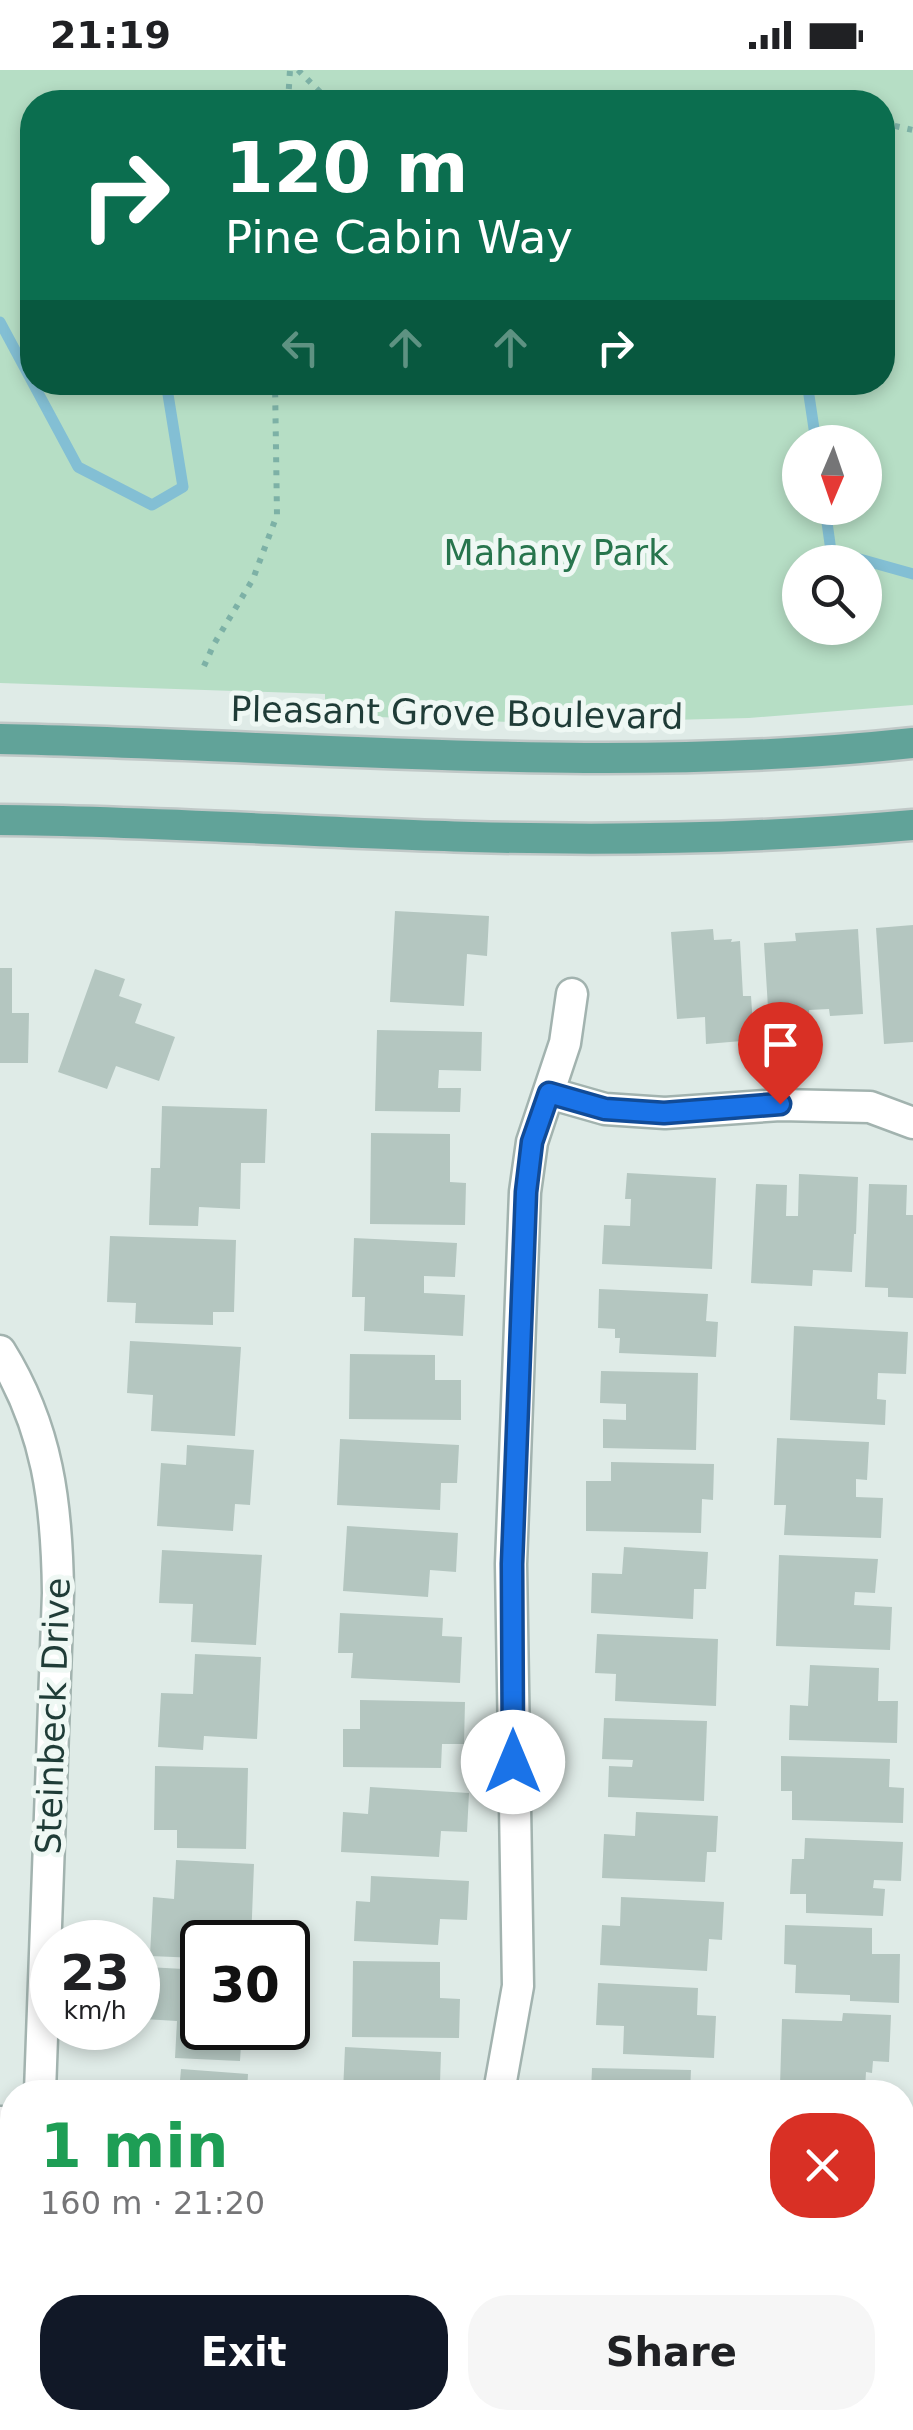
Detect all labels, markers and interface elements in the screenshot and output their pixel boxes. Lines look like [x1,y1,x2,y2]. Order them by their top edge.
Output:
text: 21:19 [50,13,171,57]
text: 120 m [225,127,468,209]
icon: right [60,130,190,260]
text: Pine Cabin Way [225,211,573,264]
icon: left [273,320,328,375]
icon: ahead [378,320,433,375]
icon: ahead [483,320,538,375]
icon: right [588,320,643,375]
north arrow [782,425,882,525]
map controls [782,425,882,645]
park label: Mahany Park [444,533,669,573]
button: search [782,545,882,645]
street label: Pleasant Grove Boulevard [230,689,684,737]
pin [738,1002,823,1105]
icon: arrive [753,1017,808,1072]
street label: Steinbeck Drive [28,1577,78,1855]
position arrow [461,1710,565,1814]
speed limit sign: 30 [180,1920,310,2050]
text: 23 [60,1944,130,2002]
text: km/h [63,1996,127,2025]
text: 1 min [40,2111,228,2181]
button: close [770,2113,875,2218]
text: 160 m · 21:20 [40,2184,265,2222]
button: Exit [40,2295,448,2410]
button: Share [468,2295,875,2410]

